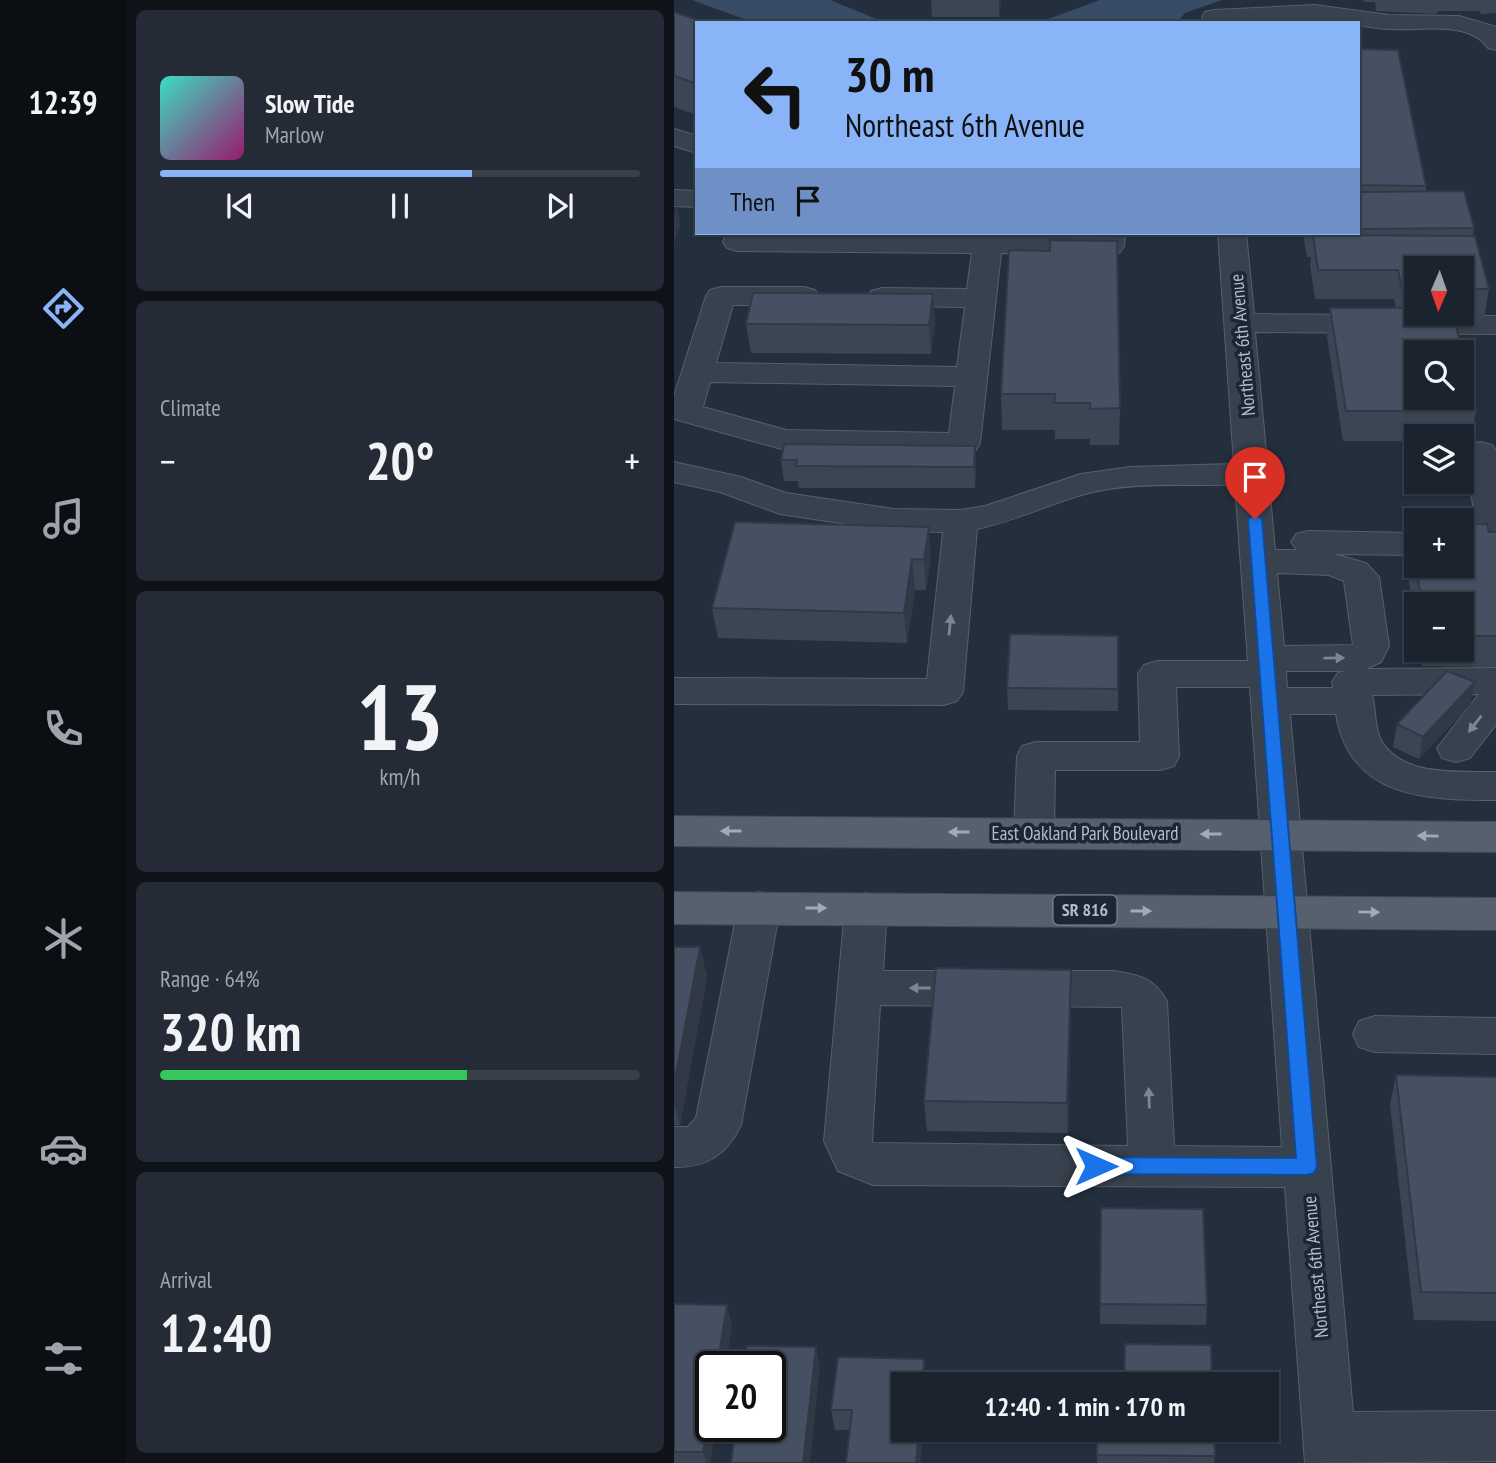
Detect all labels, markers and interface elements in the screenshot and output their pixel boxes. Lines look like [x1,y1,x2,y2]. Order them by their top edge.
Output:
text: 30 m [845,42,934,106]
icon: left [730,49,821,140]
text: 12:39 [28,81,98,123]
text: Slow Tide [265,87,355,120]
text: Northeast 6th Avenue [845,104,1085,146]
text: Marlow [265,120,324,149]
icon: arrive [789,182,827,220]
text: Then [730,185,775,218]
icon: previous [221,187,259,225]
icon: pause [381,187,419,225]
icon: next [541,187,579,225]
north arrow [1404,256,1474,326]
map controls [1404,256,1474,662]
street label: Northeast 6th Avenue [1224,273,1260,417]
icon: directions [39,284,88,333]
button: search [1404,340,1474,410]
text: Climate [160,393,221,422]
button: layers [1404,424,1474,494]
text: 20° [366,427,434,494]
text: − [160,436,176,485]
text: + [624,436,640,485]
pin [1225,447,1285,519]
icon: arrive [1236,458,1274,496]
icon: music [39,494,88,543]
button: + [1404,508,1474,578]
button: − [1404,592,1474,662]
one-way arrow [945,613,956,635]
one-way arrow [1323,652,1345,664]
text: 13 [357,657,444,775]
icon: phone [39,704,88,753]
one-way arrow [1468,714,1483,732]
text: km/h [380,762,420,791]
street label: East Oakland Park Boulevard [991,821,1179,845]
one-way arrow [720,825,742,837]
one-way arrow [948,826,970,838]
one-way arrow [1200,828,1222,840]
one-way arrow [1417,830,1439,842]
road number: SR 816 [1054,896,1116,925]
one-way arrow [805,903,827,914]
one-way arrow [1130,905,1152,917]
one-way arrow [1358,906,1380,918]
icon: climate [39,914,88,963]
text: Range · 64% [160,964,260,993]
one-way arrow [909,982,931,994]
text: 320 km [160,998,301,1065]
one-way arrow [1143,1086,1154,1108]
icon: car [39,1124,88,1173]
position arrow [1059,1129,1133,1203]
street label: Northeast 6th Avenue [1297,1195,1333,1339]
text: Arrival [160,1265,212,1294]
text: 12:40 [160,1299,272,1366]
icon: filters [39,1334,88,1383]
speed limit sign: 20 [695,1351,786,1442]
text: 12:40 · 1 min · 170 m [985,1390,1185,1423]

